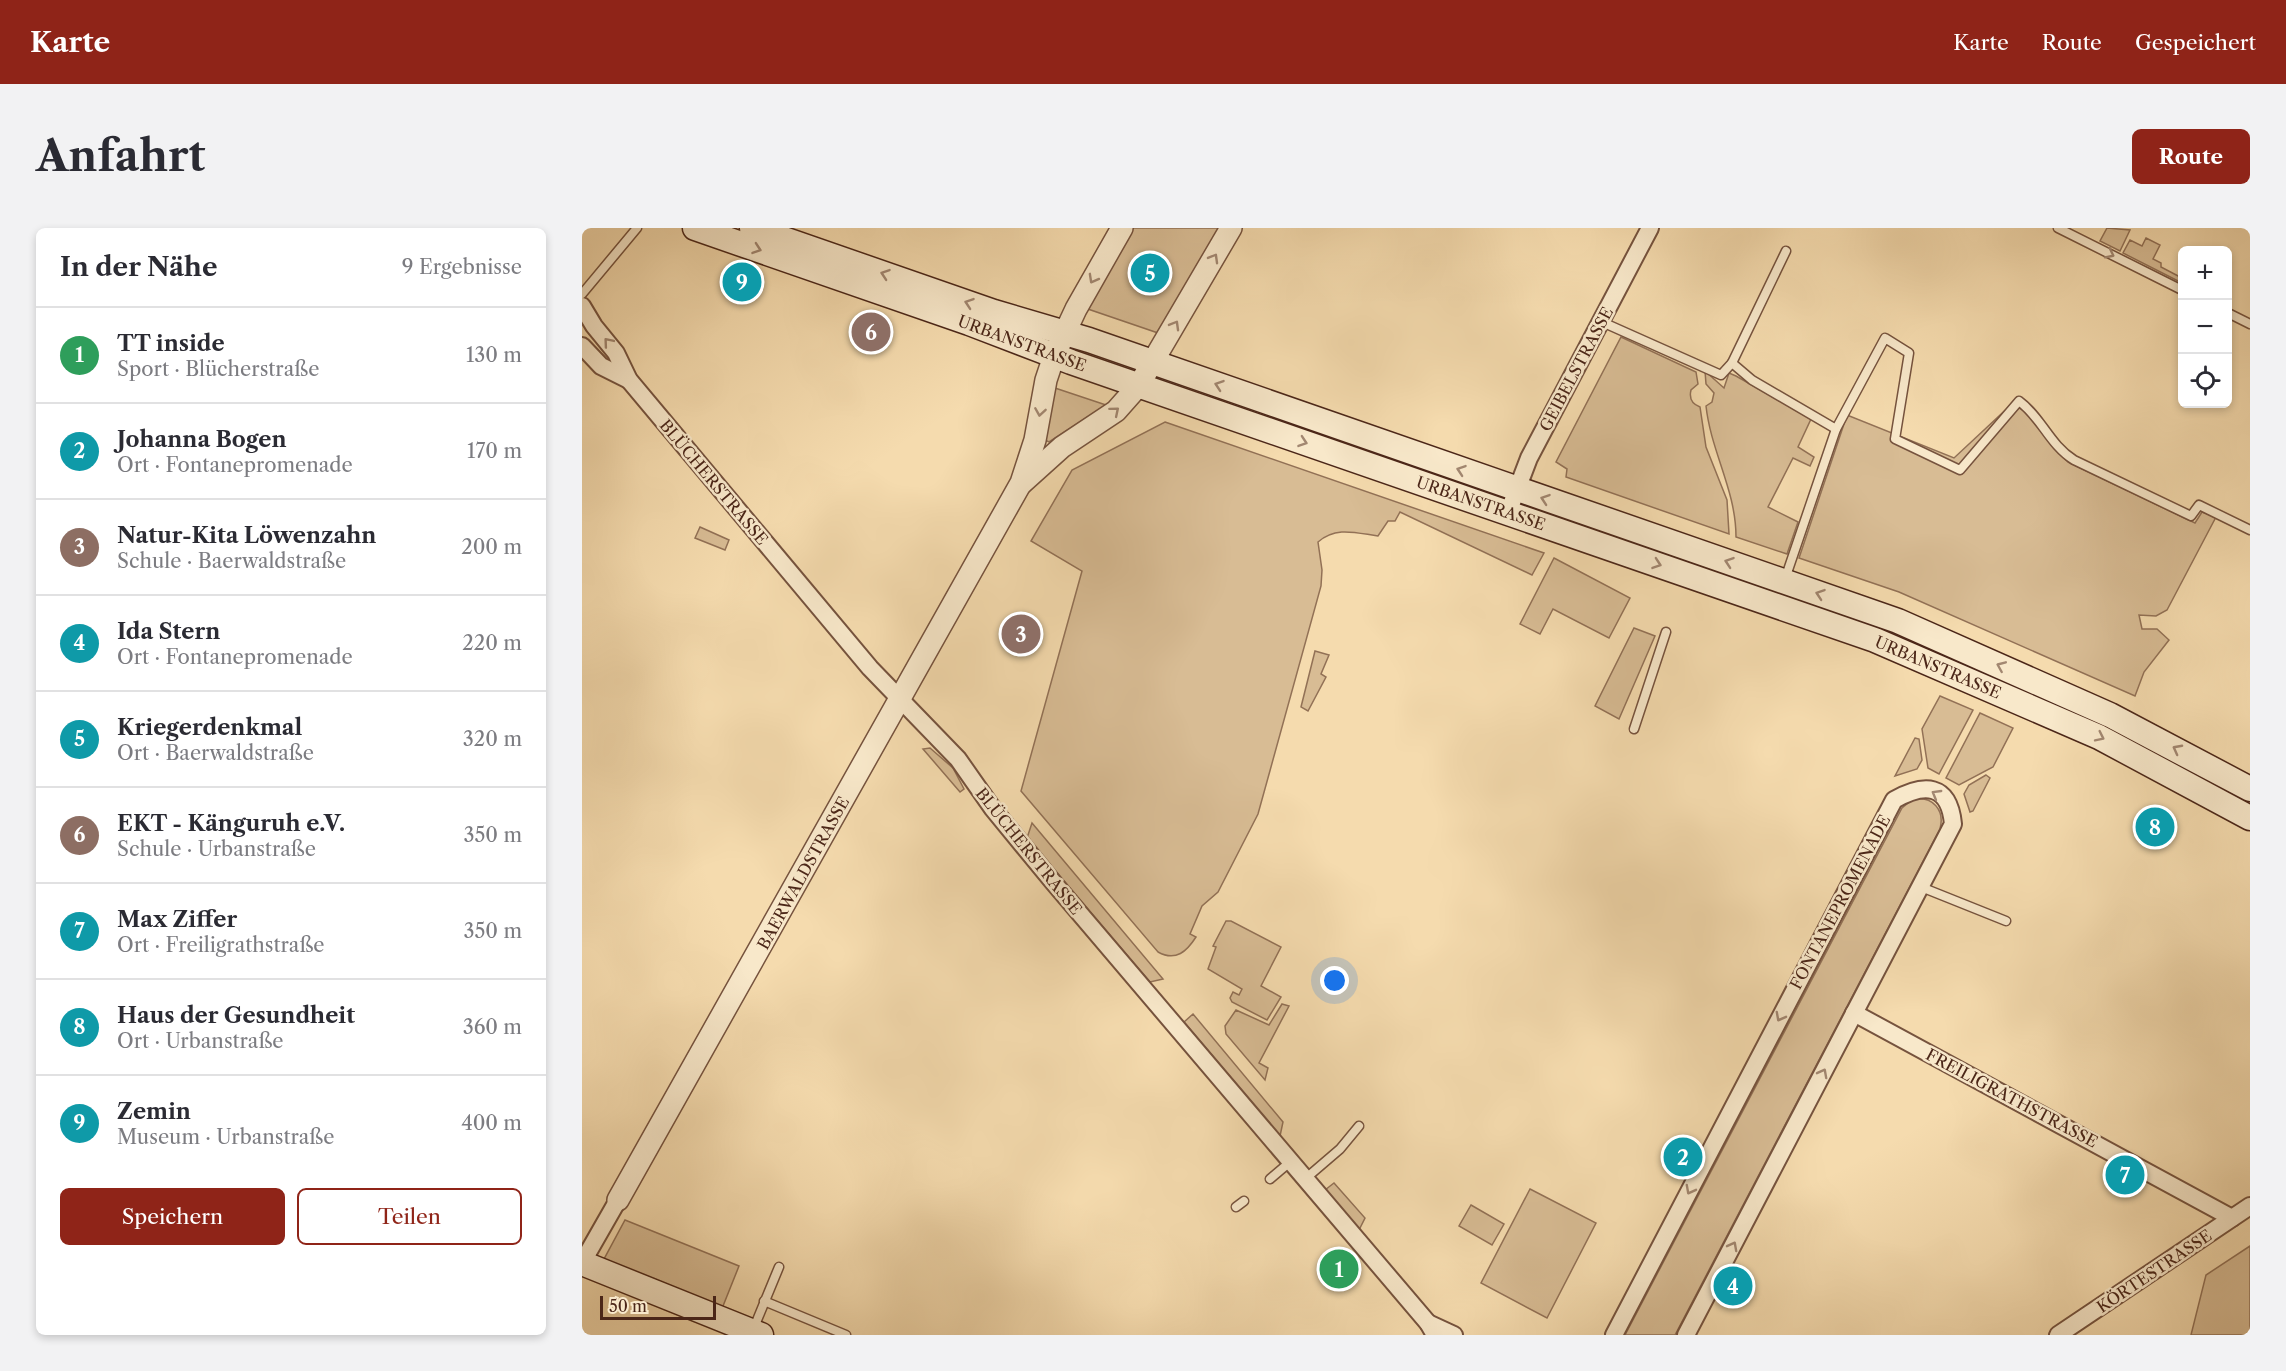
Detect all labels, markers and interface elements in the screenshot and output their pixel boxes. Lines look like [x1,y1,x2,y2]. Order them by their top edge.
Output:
text: Karte [30,25,110,59]
text: Karte [1953,30,2009,55]
text: Route [2042,30,2102,55]
text: Gespeichert [2135,30,2256,55]
button: Route [2132,129,2250,184]
text: Anfahrt [36,130,205,182]
one-way arrow [751,242,762,255]
map controls [2178,246,2232,408]
button: + [2178,246,2232,300]
one-way arrow [2104,247,2115,258]
pin: 5 [1130,250,1170,296]
text: In der Nähe [60,251,217,283]
one-way arrow [1206,254,1218,264]
text: 9 Ergebnisse [402,255,522,279]
pin: 9 [722,260,762,304]
one-way arrow [880,268,890,281]
one-way arrow [1089,273,1100,283]
one-way arrow [964,297,974,310]
button: − [2178,300,2232,354]
street label: GEIBELSTRASSE [1535,303,1617,435]
pin: 6 [852,310,890,354]
street label: URBANSTRASSE [955,310,1089,376]
one-way arrow [1168,321,1179,332]
text: TT inside [117,330,225,357]
one-way arrow [604,338,615,349]
text: 1 [75,343,84,367]
text: 130 m [466,343,522,367]
button: locate [2178,354,2232,408]
text: Sport · Blücherstraße [117,357,319,381]
one-way arrow [1214,380,1224,392]
one-way arrow [1034,407,1046,417]
one-way arrow [1108,407,1119,418]
street label: BLÜCHERSTRASSE [656,415,772,549]
text: Johanna Bogen [117,426,287,453]
one-way arrow [1297,435,1308,447]
text: 2 [74,439,85,463]
text: 170 m [467,439,522,463]
text: Ort · Fontanepromenade [117,453,353,477]
one-way arrow [1456,464,1467,477]
street label: URBANSTRASSE [1414,472,1548,534]
one-way arrow [1540,493,1551,506]
text: Natur-Kita Löwenzahn [117,522,376,549]
text: 3 [74,535,85,559]
text: 200 m [461,535,522,559]
text: Schule · Baerwaldstraße [117,549,346,573]
one-way arrow [1651,556,1662,569]
one-way arrow [1724,557,1735,570]
one-way arrow [1815,588,1826,601]
pin: 3 [1002,612,1040,656]
text: Ida Stern [117,618,220,645]
text: 4 [74,631,85,655]
text: 220 m [462,631,522,655]
street label: URBANSTRASSE [1872,631,2004,703]
text: Ort · Fontanepromenade [117,645,353,669]
one-way arrow [1996,661,2007,673]
text: Kriegerdenkmal [117,714,302,741]
text: 5 [74,727,85,751]
text: 320 m [463,727,522,751]
one-way arrow [2093,730,2104,742]
text: Ort · Baerwaldstraße [117,741,314,765]
one-way arrow [2173,745,2183,756]
street label: BLÜCHERSTRASSE [972,783,1086,919]
one-way arrow [1932,790,1942,801]
street label: BAERWALDSTRASSE [753,793,853,953]
pin: 8 [2136,804,2174,850]
text: EKT - Känguruh e.V. [117,810,345,837]
street label: FONTANEPROMENADE [1785,811,1895,993]
text: 6 [74,823,85,847]
text: 350 m [464,823,522,847]
text: Schule · Urbanstraße [117,837,316,861]
text: Max Ziffer [117,906,237,933]
text: 7 [74,919,85,943]
text: 350 m [464,919,522,943]
text: Ort · Freiligrathstraße [117,933,324,957]
your location [1320,966,1349,995]
text: Haus der Gesundheit [117,1002,355,1029]
one-way arrow [1776,1011,1787,1022]
text: 8 [73,1015,86,1039]
text: 360 m [463,1015,522,1039]
text: Ort · Urbanstraße [117,1029,284,1053]
street label: FREILIGRATHSTRASSE [1923,1044,2101,1152]
one-way arrow [1816,1069,1827,1080]
text: Zemin [117,1098,191,1125]
text: 9 [74,1111,85,1135]
text: 400 m [461,1111,522,1135]
text: Museum · Urbanstraße [117,1125,334,1149]
pin: 2 [1664,1134,1702,1180]
pin: 7 [2106,1152,2144,1198]
one-way arrow [1686,1184,1697,1195]
button: Speichern [60,1188,285,1245]
button: Teilen [297,1188,522,1245]
street label: KÖRTESTRASSE [2093,1225,2215,1317]
one-way arrow [1726,1242,1737,1252]
pin: 1 [1320,1246,1359,1292]
pin: 4 [1714,1264,1752,1308]
scale bar [600,1293,716,1320]
text: 50 m [609,1296,647,1316]

